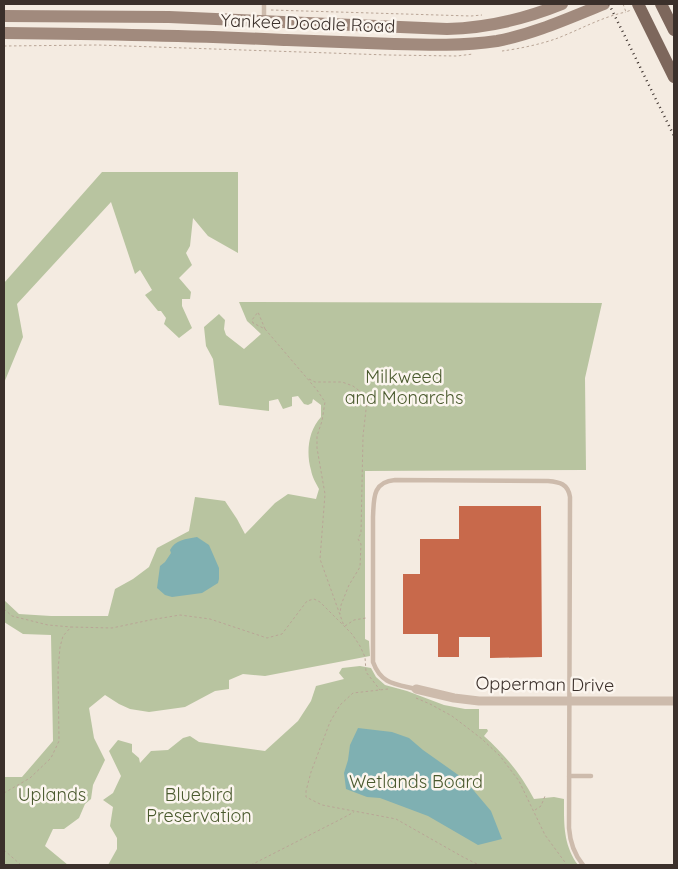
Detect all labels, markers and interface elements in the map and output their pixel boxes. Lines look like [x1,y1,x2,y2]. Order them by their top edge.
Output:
street label: Yankee Doodle Road [220,8,396,38]
park label: Milkweed and Monarchs [345,365,463,409]
street label: Opperman Drive [475,671,615,697]
park label: Wetlands Board [349,770,483,793]
park label: Uplands [18,783,86,806]
park label: Bluebird Preservation [146,783,252,827]

